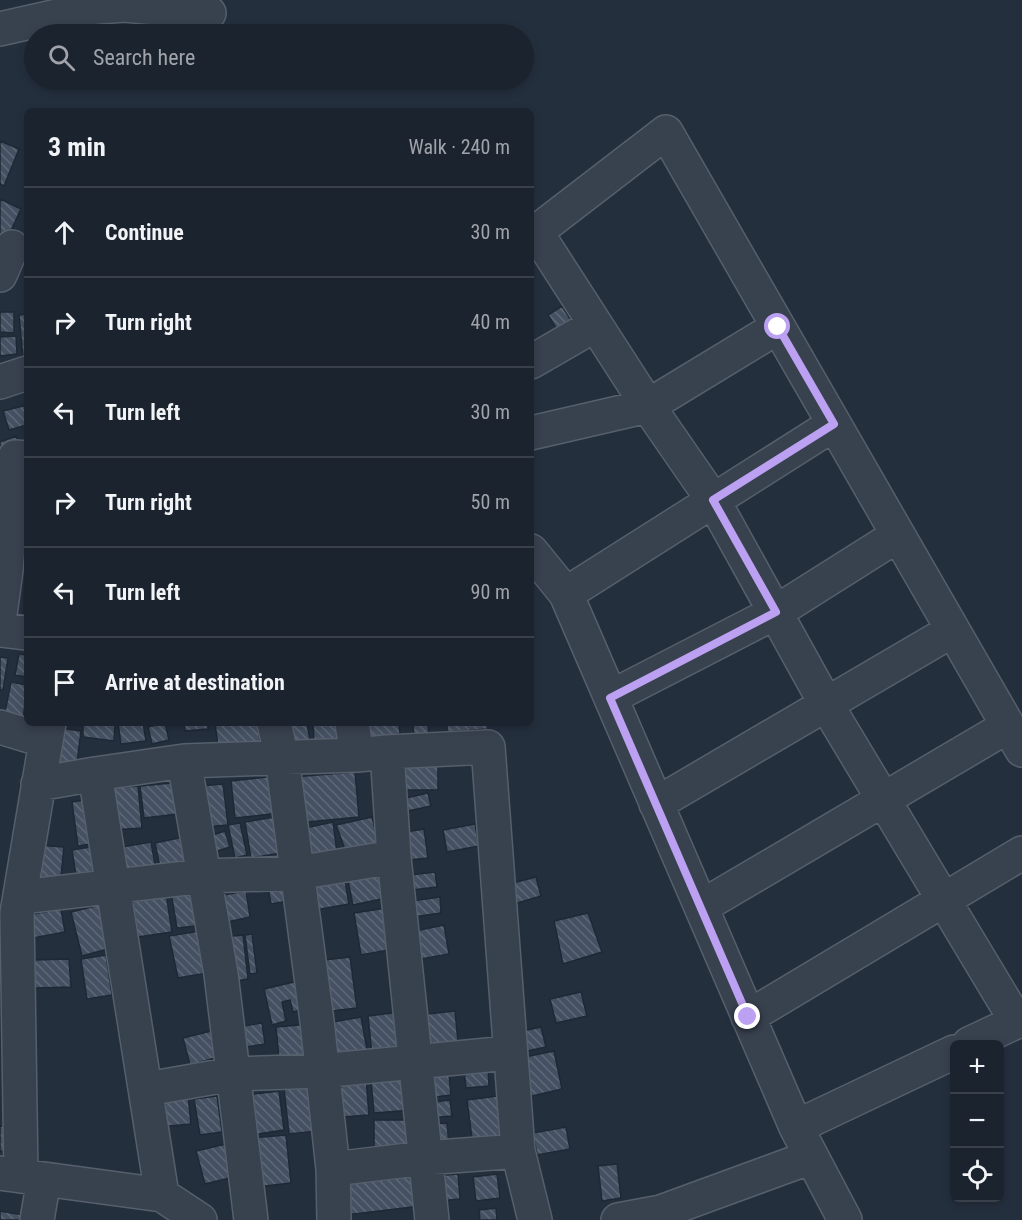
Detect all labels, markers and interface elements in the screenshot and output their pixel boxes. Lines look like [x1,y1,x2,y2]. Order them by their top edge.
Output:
search box [24,24,534,90]
icon: search [45,41,78,74]
text: Search here [93,45,195,70]
text: 3 min [48,132,106,162]
text: Walk · 240 m [409,135,510,159]
icon: ahead [48,216,81,249]
text: Continue [105,220,184,245]
text: 30 m [471,220,510,244]
icon: right [48,306,81,339]
text: Turn right [105,310,192,335]
text: 40 m [471,310,510,334]
route start [764,313,790,339]
icon: left [48,396,81,429]
text: Turn left [105,400,180,425]
text: 30 m [471,400,510,424]
icon: right [48,486,81,519]
text: Turn right [105,490,192,515]
text: 50 m [471,490,510,514]
icon: left [48,576,81,609]
text: Turn left [105,580,180,605]
text: 90 m [471,580,510,604]
icon: arrive [48,666,81,699]
text: Arrive at destination [105,670,285,695]
route end [734,1003,760,1029]
map controls [950,1040,1004,1202]
button: + [950,1040,1004,1094]
button: − [950,1094,1004,1148]
button: locate [950,1148,1004,1202]

